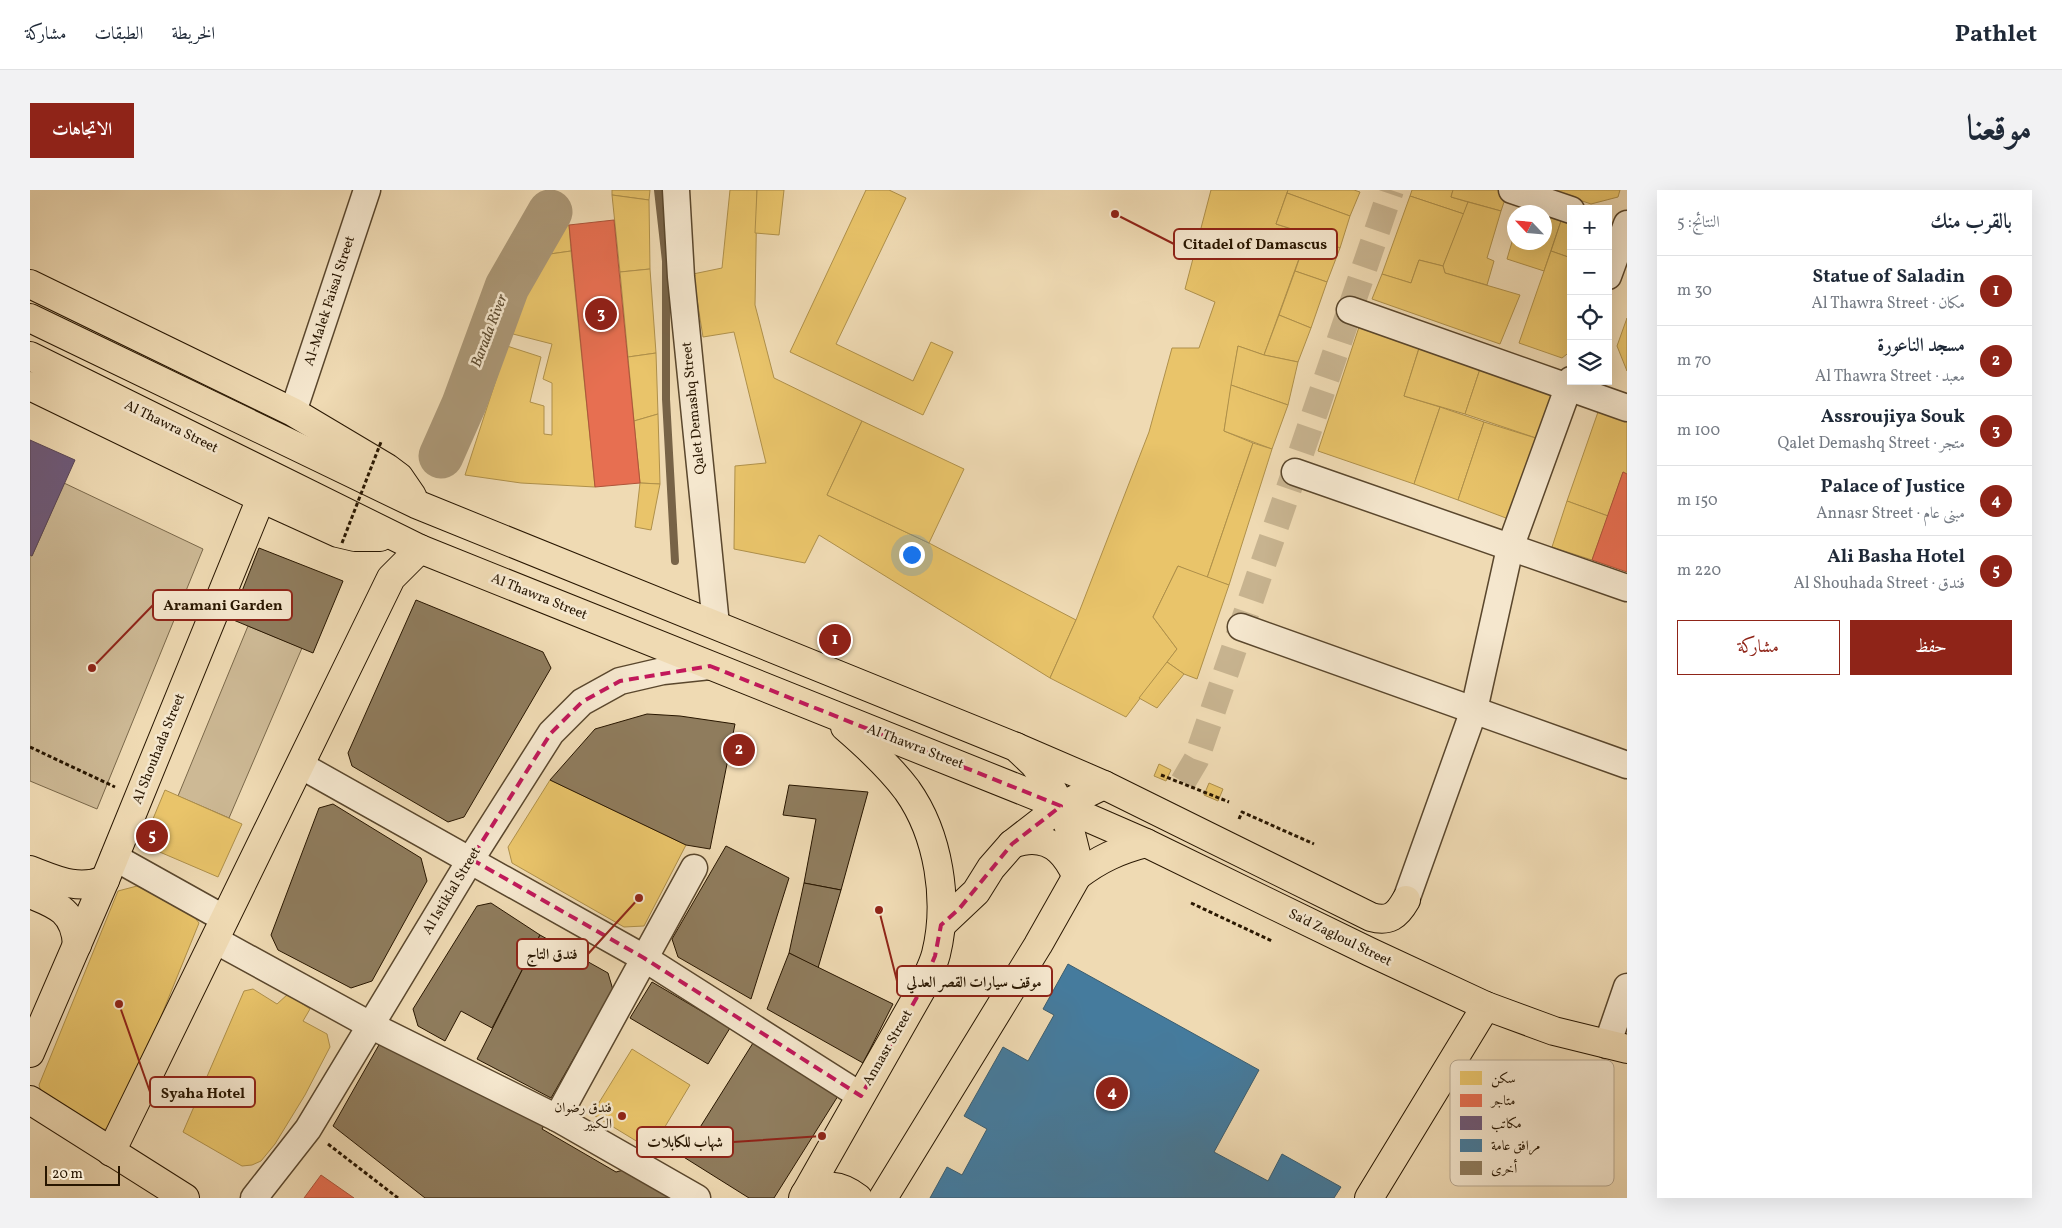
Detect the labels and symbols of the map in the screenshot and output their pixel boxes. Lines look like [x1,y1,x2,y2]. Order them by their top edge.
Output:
north arrow [1507,205,1552,250]
callout: Citadel of Damascus [1174,229,1337,259]
street label: Al-Malek Faisal Street [300,233,360,369]
text: Citadel of Damascus [1183,235,1327,256]
water label: Barada River [466,291,514,370]
pin: 3 [585,295,617,333]
street label: Qalet Demashq Street [678,341,710,475]
street label: Al Thawra Street [121,396,221,458]
your location [899,542,925,568]
street label: Al Thawra Street [488,569,590,625]
callout: Aramani Garden [153,590,292,620]
text: Aramani Garden [163,596,283,617]
pin: 1 [819,621,851,659]
street label: Al Shouhada Street [128,691,190,807]
street label: Al Thawra Street [864,720,966,774]
pin: 2 [723,731,755,769]
pin: 5 [136,817,168,855]
street label: Al Istiklal Street [418,843,486,938]
street label: Sa'd Zagloul Street [1285,905,1395,971]
callout: فندق التاج [517,939,588,969]
text: فندق التاج [526,945,578,968]
callout: موقف سيارات القصر العدلي [897,966,1052,996]
text: موقف سيارات القصر العدلي [906,973,1042,994]
street label: Annasr Street [859,1006,917,1090]
legend [1450,1060,1614,1186]
text: سكن [1491,1070,1516,1089]
pin: 4 [1096,1074,1128,1112]
callout: Syaha Hotel [150,1077,255,1107]
text: Syaha Hotel [161,1084,245,1105]
text: متاجر [1489,1092,1515,1111]
place label: فندق رضوان الكبير [554,1099,612,1134]
marker: فندق رضوان الكبير [616,1110,628,1122]
text: مكاتب [1491,1115,1522,1134]
callout: شهاب للكابلات [637,1127,733,1157]
text: شهاب للكابلات [647,1133,723,1154]
text: مرافق عامة [1491,1137,1541,1156]
text: أخرى [1491,1158,1518,1179]
scale bar [45,1163,120,1186]

